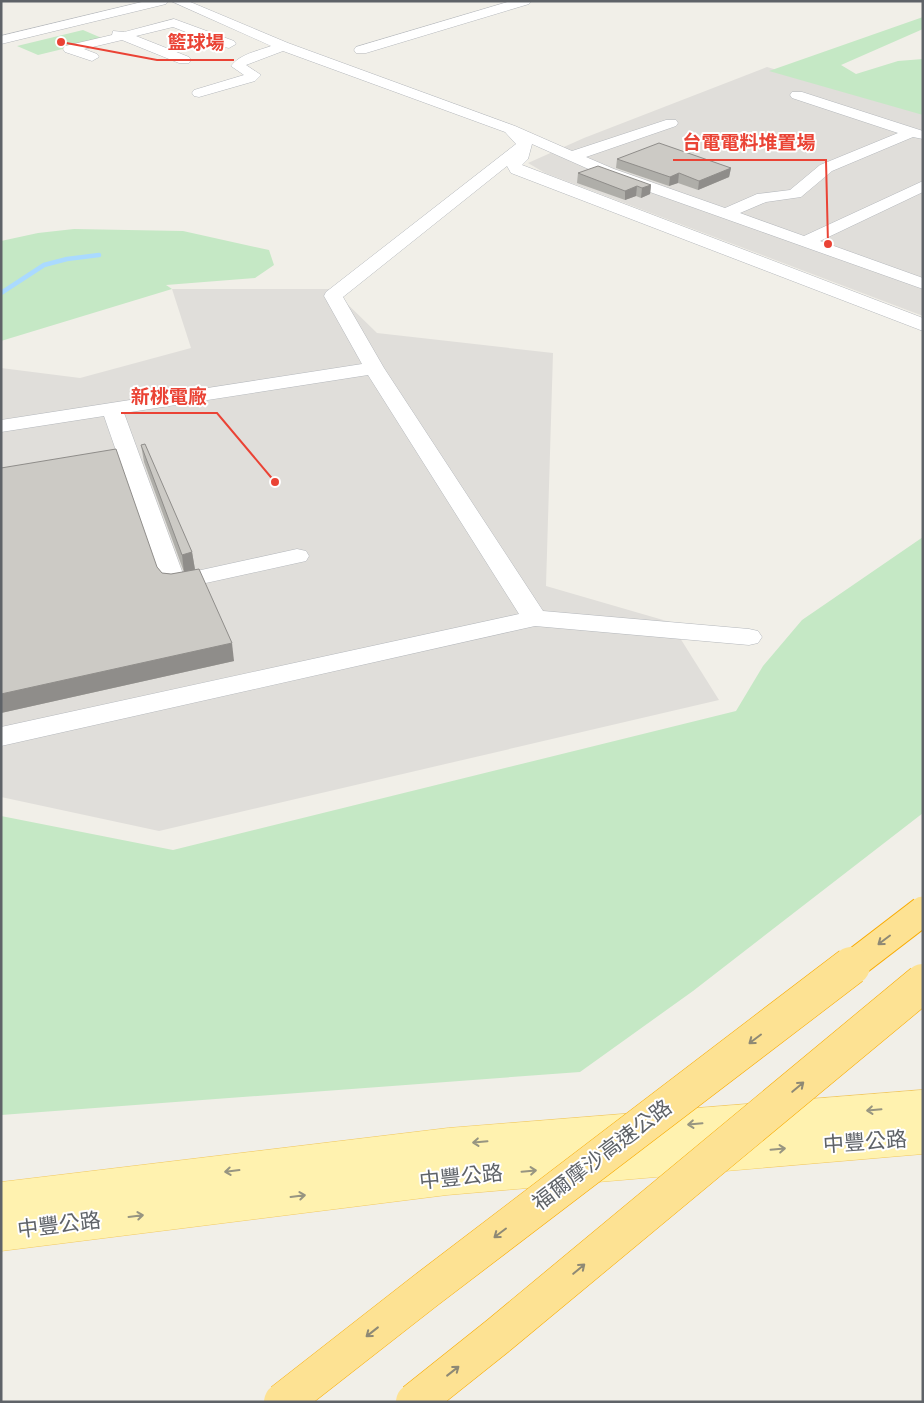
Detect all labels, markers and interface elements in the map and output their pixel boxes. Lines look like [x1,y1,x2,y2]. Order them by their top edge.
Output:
callout: 籃球場 [157,26,234,60]
text: 籃球場 [167,29,225,56]
callout: 台電電料堆置場 [673,126,826,160]
text: 台電電料堆置場 [682,129,816,156]
callout: 新桃電廠 [121,379,217,413]
text: 新桃電廠 [131,383,207,410]
one-way arrow [878,935,891,946]
one-way arrow [748,1034,762,1044]
one-way arrow [791,1081,804,1092]
street label: 福爾摩沙高速公路 [526,1092,678,1218]
one-way arrow [866,1105,882,1114]
one-way arrow [687,1120,703,1129]
street label: 中豐公路 [822,1124,908,1160]
one-way arrow [473,1137,489,1147]
one-way arrow [770,1144,786,1154]
street label: 中豐公路 [418,1158,504,1196]
one-way arrow [224,1166,240,1176]
one-way arrow [521,1166,537,1176]
one-way arrow [289,1191,305,1201]
street label: 中豐公路 [15,1205,103,1245]
one-way arrow [128,1211,144,1221]
one-way arrow [493,1228,507,1238]
one-way arrow [572,1263,585,1274]
one-way arrow [366,1327,379,1338]
one-way arrow [446,1366,459,1377]

